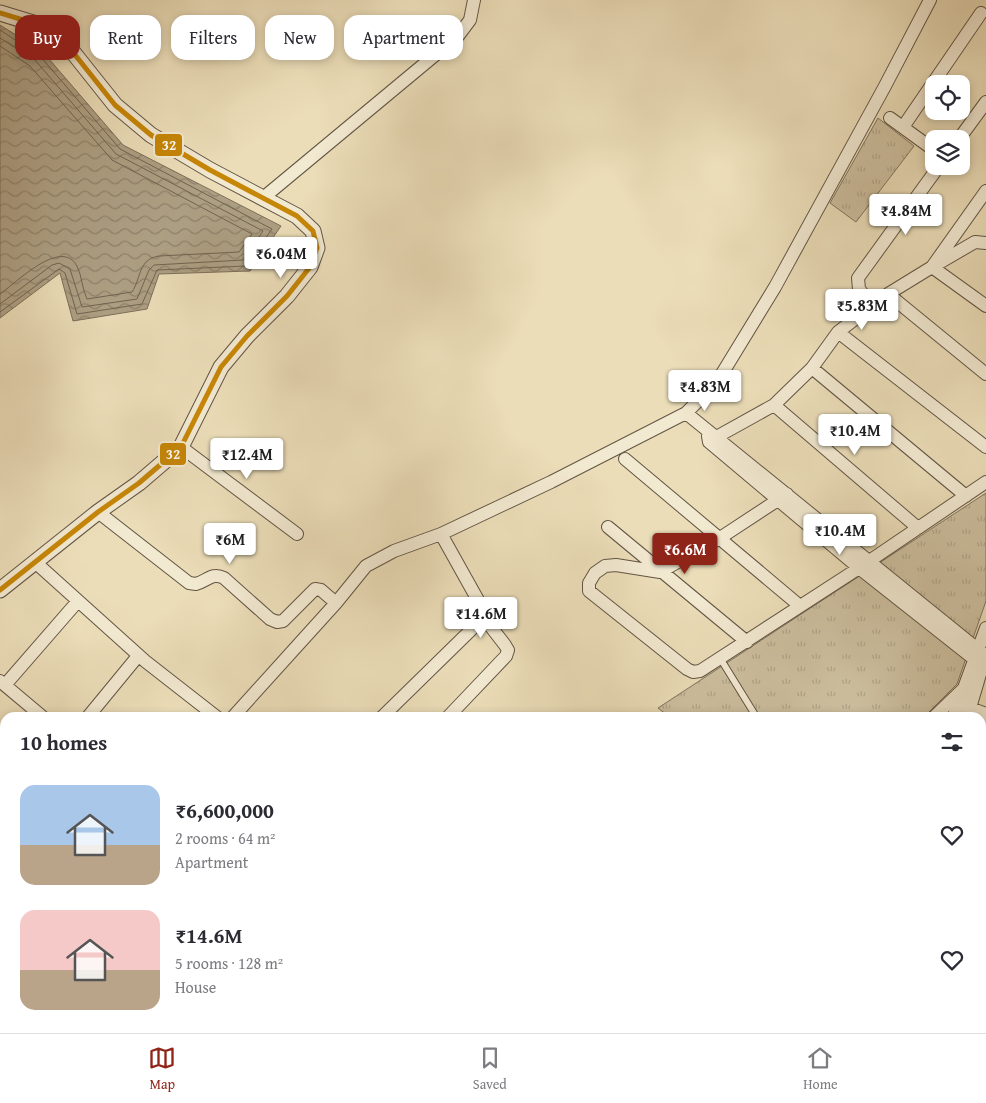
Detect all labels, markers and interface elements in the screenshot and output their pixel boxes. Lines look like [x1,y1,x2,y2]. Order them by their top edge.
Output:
chip: Buy [15,15,80,60]
chip: Rent [90,15,161,60]
chip: Filters [171,15,255,60]
chip: New [265,15,334,60]
chip: Apartment [344,15,463,60]
map controls [925,75,970,175]
button: locate [925,75,970,120]
button: layers [925,130,970,175]
line badge: 32 [154,133,183,157]
text: 32 [162,135,176,155]
pin: ₹4.84M [865,194,947,236]
text: ₹4.84M [880,198,932,222]
pin: ₹6.04M [240,236,322,279]
text: ₹6.04M [255,241,307,265]
pin: ₹5.83M [821,288,903,331]
text: ₹5.83M [836,293,888,317]
pin: ₹4.83M [664,370,746,412]
text: ₹4.83M [679,374,731,398]
pin: ₹10.4M [814,414,896,456]
text: ₹10.4M [829,418,881,442]
pin: ₹12.4M [206,438,288,480]
line badge: 32 [159,442,187,466]
text: ₹12.4M [221,442,273,466]
text: 32 [166,444,180,464]
pin: ₹10.4M [799,514,881,556]
text: ₹10.4M [814,518,866,542]
pin: ₹6M [206,522,254,565]
text: ₹6M [215,527,245,551]
pin: ₹6.6M [650,532,720,575]
text: ₹6.6M [663,537,707,561]
pin: ₹14.6M [440,596,522,639]
text: ₹14.6M [455,601,507,625]
text: 10 homes [20,727,107,758]
icon: filters [938,728,966,756]
text: ₹6,600,000 [175,795,274,826]
icon: home [60,805,120,865]
icon: heart [938,821,966,849]
text: 2 rooms · 64 m² [175,826,275,850]
text: Apartment [175,850,248,874]
text: ₹14.6M [175,920,243,951]
icon: home [60,930,120,990]
icon: heart [938,946,966,974]
text: 5 rooms · 128 m² [175,951,283,975]
text: House [175,975,216,999]
tab: Map [148,1044,176,1094]
tab: Saved [473,1044,507,1094]
tab: Home [803,1044,838,1094]

